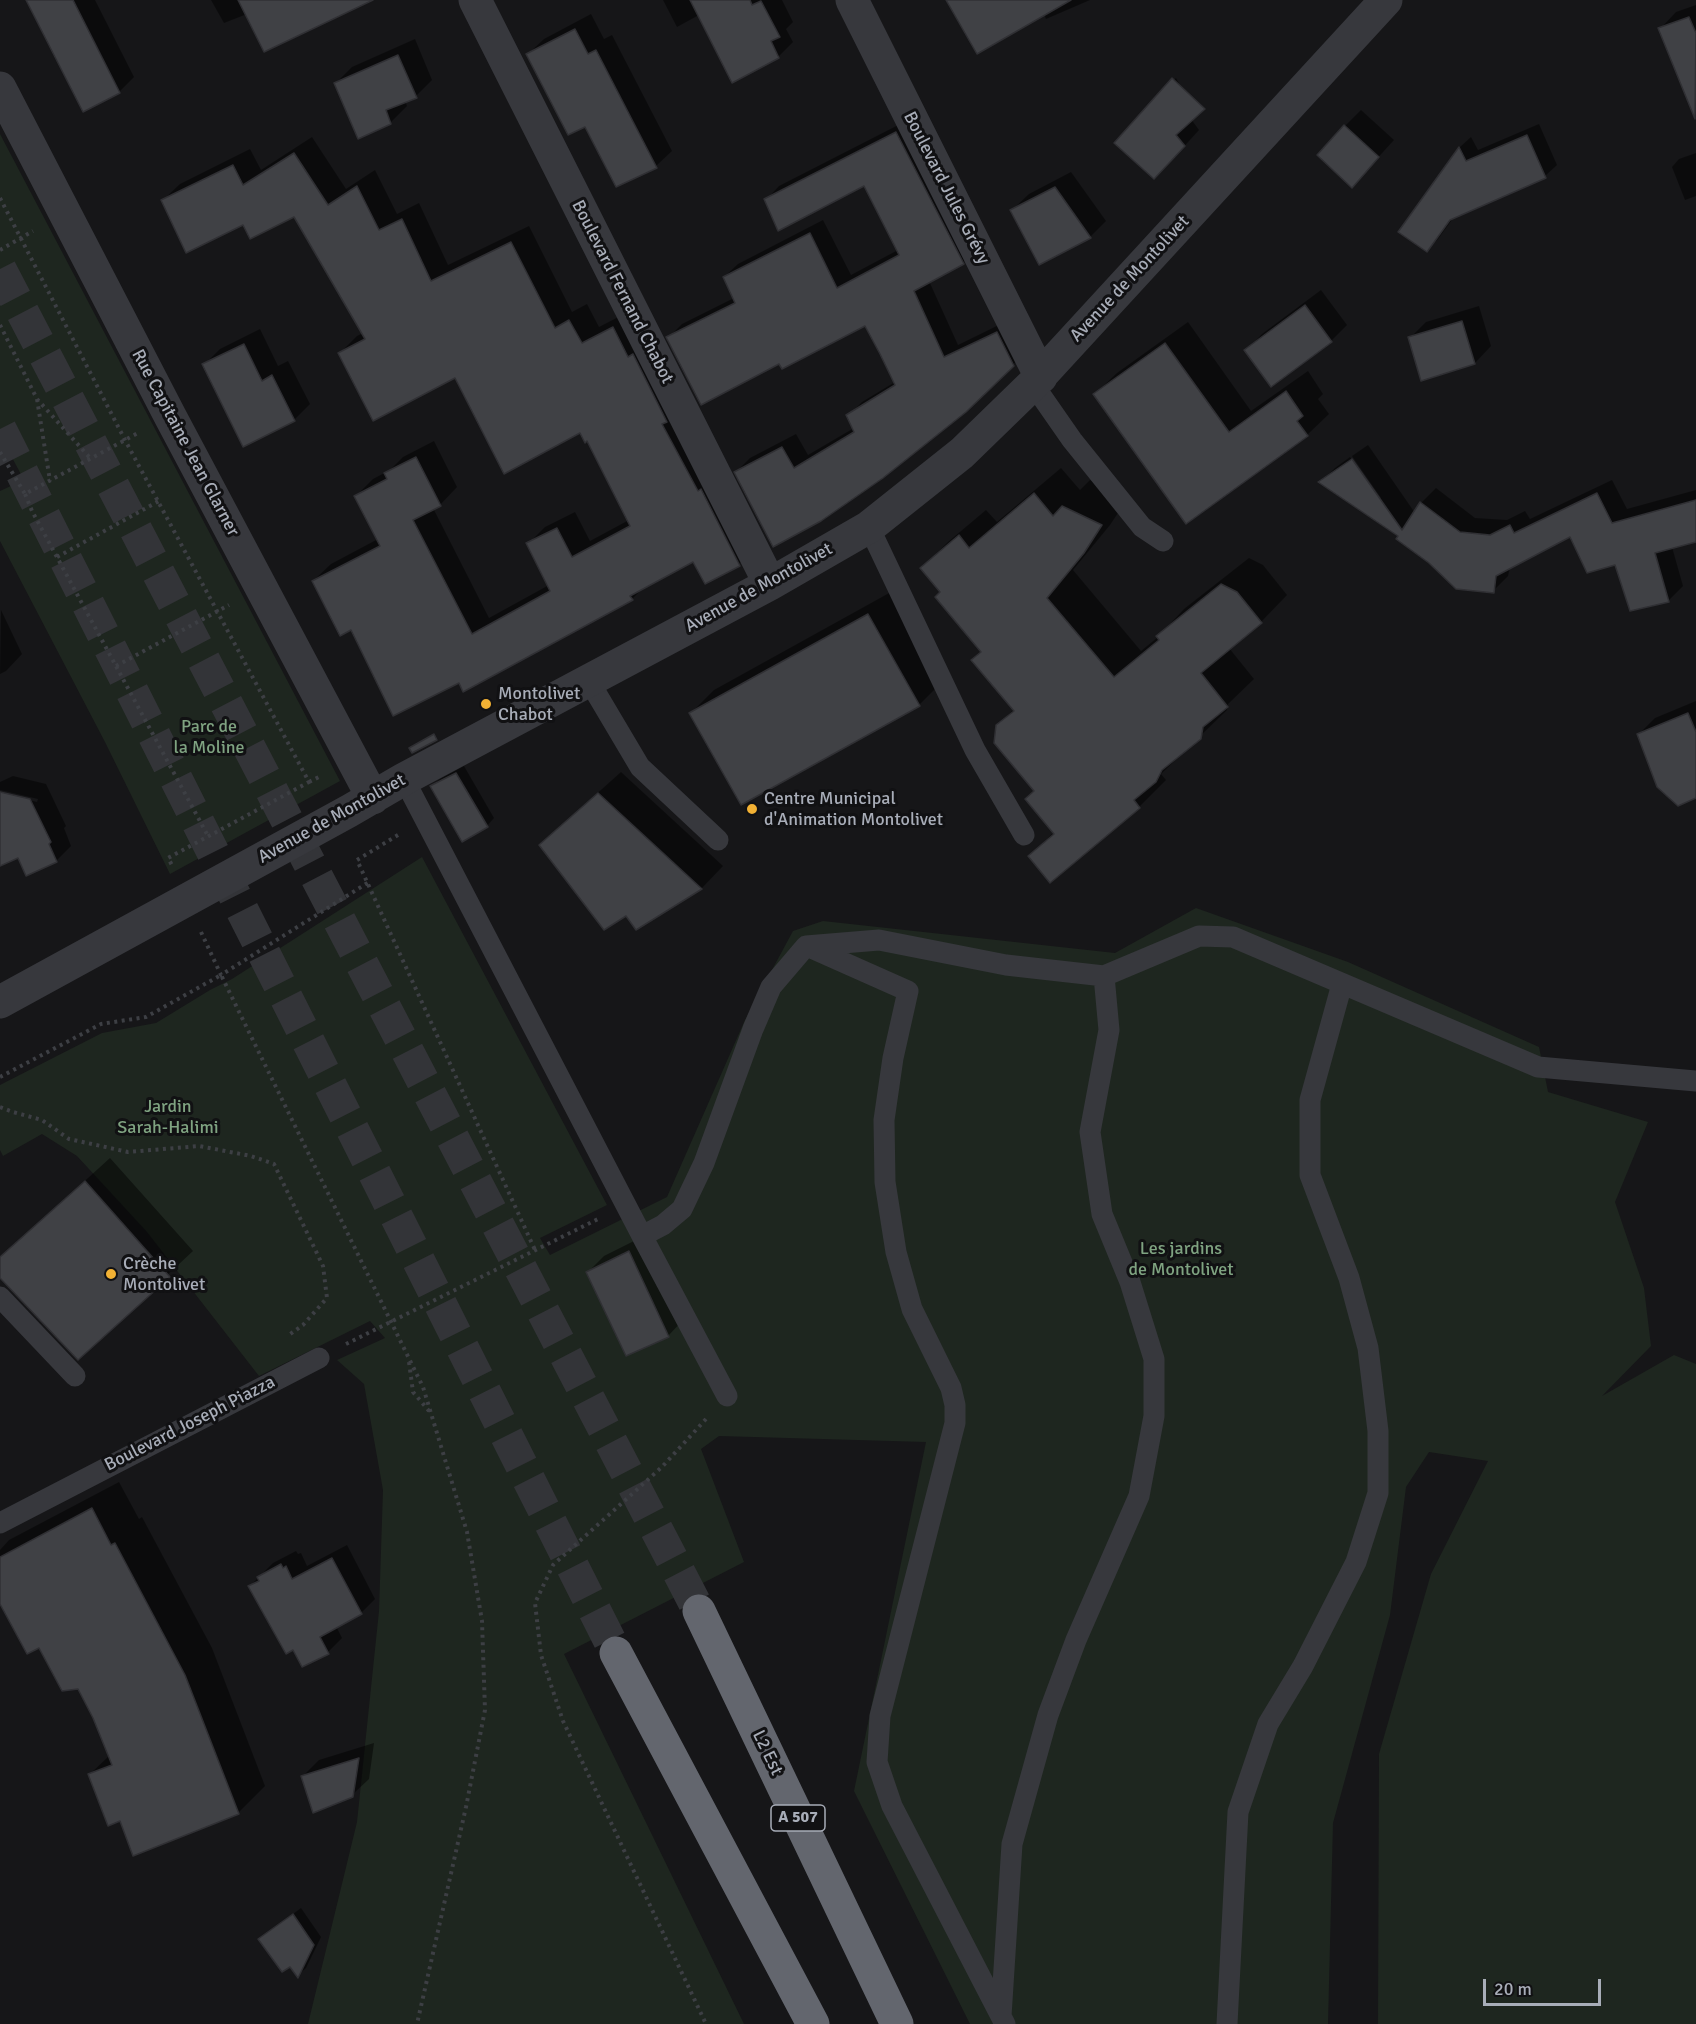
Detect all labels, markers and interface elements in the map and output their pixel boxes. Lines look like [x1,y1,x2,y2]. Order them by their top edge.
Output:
street label: Boulevard Jules Grévy [898,108,994,268]
street label: Boulevard Fernand Chabot [566,197,678,387]
street label: Avenue de Montolivet [1066,211,1194,347]
street label: Rue Capitaine Jean Glarner [127,346,243,540]
street label: Avenue de Montolivet [682,539,836,637]
place label: Montolivet Chabot [498,683,580,726]
marker: Montolivet Chabot [479,697,493,711]
park label: Parc de la Moline [173,716,245,758]
street label: Avenue de Montolivet [255,770,409,868]
place label: Centre Municipal d'Animation Montolivet [764,788,943,830]
marker: Centre Municipal d'Animation Montolivet [745,802,759,816]
park label: Jardin Sarah-Halimi [117,1096,219,1138]
park label: Les jardins de Montolivet [1129,1238,1233,1280]
place label: Crèche Montolivet [123,1253,205,1296]
marker: Crèche Montolivet [104,1267,118,1281]
street label: Boulevard Joseph Piazza [101,1372,279,1476]
street label: L2 Est [747,1727,787,1779]
road number: A 507 [771,1805,825,1831]
scale bar [1486,1967,1604,2005]
text: 20 m [1494,1978,1532,2000]

